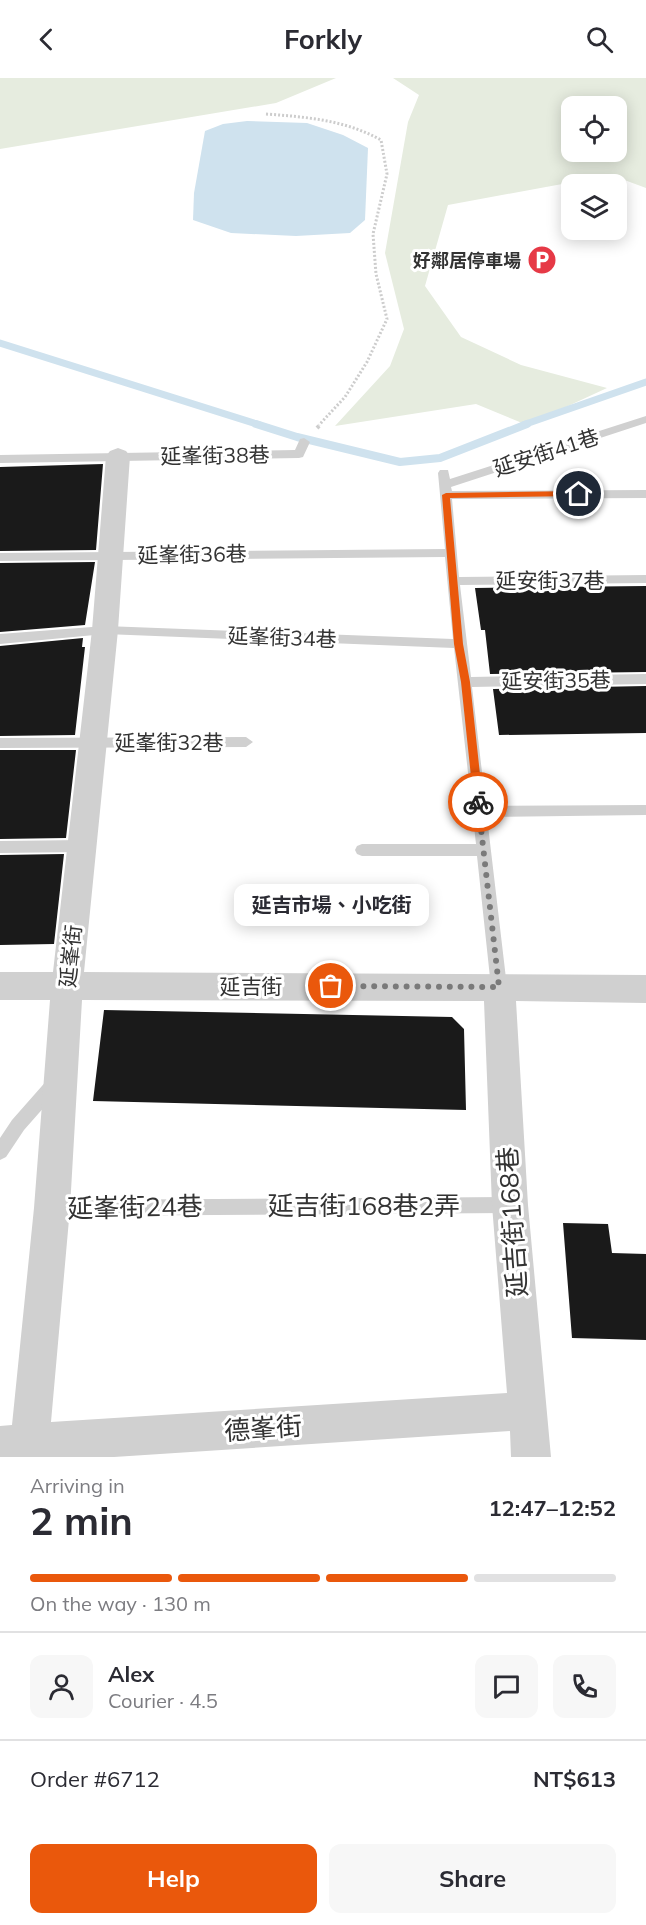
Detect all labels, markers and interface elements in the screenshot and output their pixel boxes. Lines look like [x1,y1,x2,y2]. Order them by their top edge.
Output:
text: Forkly [284,22,362,56]
icon: back [30,23,63,56]
icon: search [583,23,616,56]
map controls [561,96,627,240]
button: locate [561,96,627,162]
button: layers [561,174,627,240]
parking icon: 好鄰居停車場 [526,244,558,276]
place label: 好鄰居停車場 [413,249,521,272]
street label: 延安街41巷 [490,423,602,481]
street label: 延峯街38巷 [160,441,270,469]
pin [553,468,604,519]
icon: home [562,477,595,510]
street label: 延峯街36巷 [137,540,247,568]
street label: 延安街37巷 [495,567,605,593]
street label: 延峯街34巷 [227,622,337,652]
street label: 延安街35巷 [501,666,611,694]
street label: 延峯街32巷 [114,729,224,755]
courier [448,772,508,832]
icon: bike [462,786,495,819]
callout: 延吉市場、小吃街 [234,884,428,926]
text: 延吉市場、小吃街 [252,892,412,917]
street label: 延峯街 [54,923,86,989]
pin [305,960,356,1011]
icon: bag [314,969,347,1002]
street label: 延吉街 [220,973,283,999]
street label: 延吉街168巷 [490,1146,534,1298]
street label: 延峯街24巷 [67,1189,203,1225]
street label: 延吉街168巷2弄 [268,1189,460,1222]
street label: 德峯街 [223,1409,303,1447]
text: Arriving in [30,1473,125,1498]
text: 12:47–12:52 [488,1494,616,1522]
text: 2 min [30,1496,133,1545]
text: On the way · 130 m [30,1591,211,1616]
button: person [30,1655,93,1718]
button: chat [475,1655,538,1718]
button: phone [553,1655,616,1718]
text: Alex [108,1660,154,1688]
text: Courier · 4.5 [108,1688,218,1713]
text: Order #6712 [30,1765,160,1793]
text: NT$613 [533,1765,616,1793]
button: Help [30,1844,317,1913]
button: Share [329,1844,616,1913]

